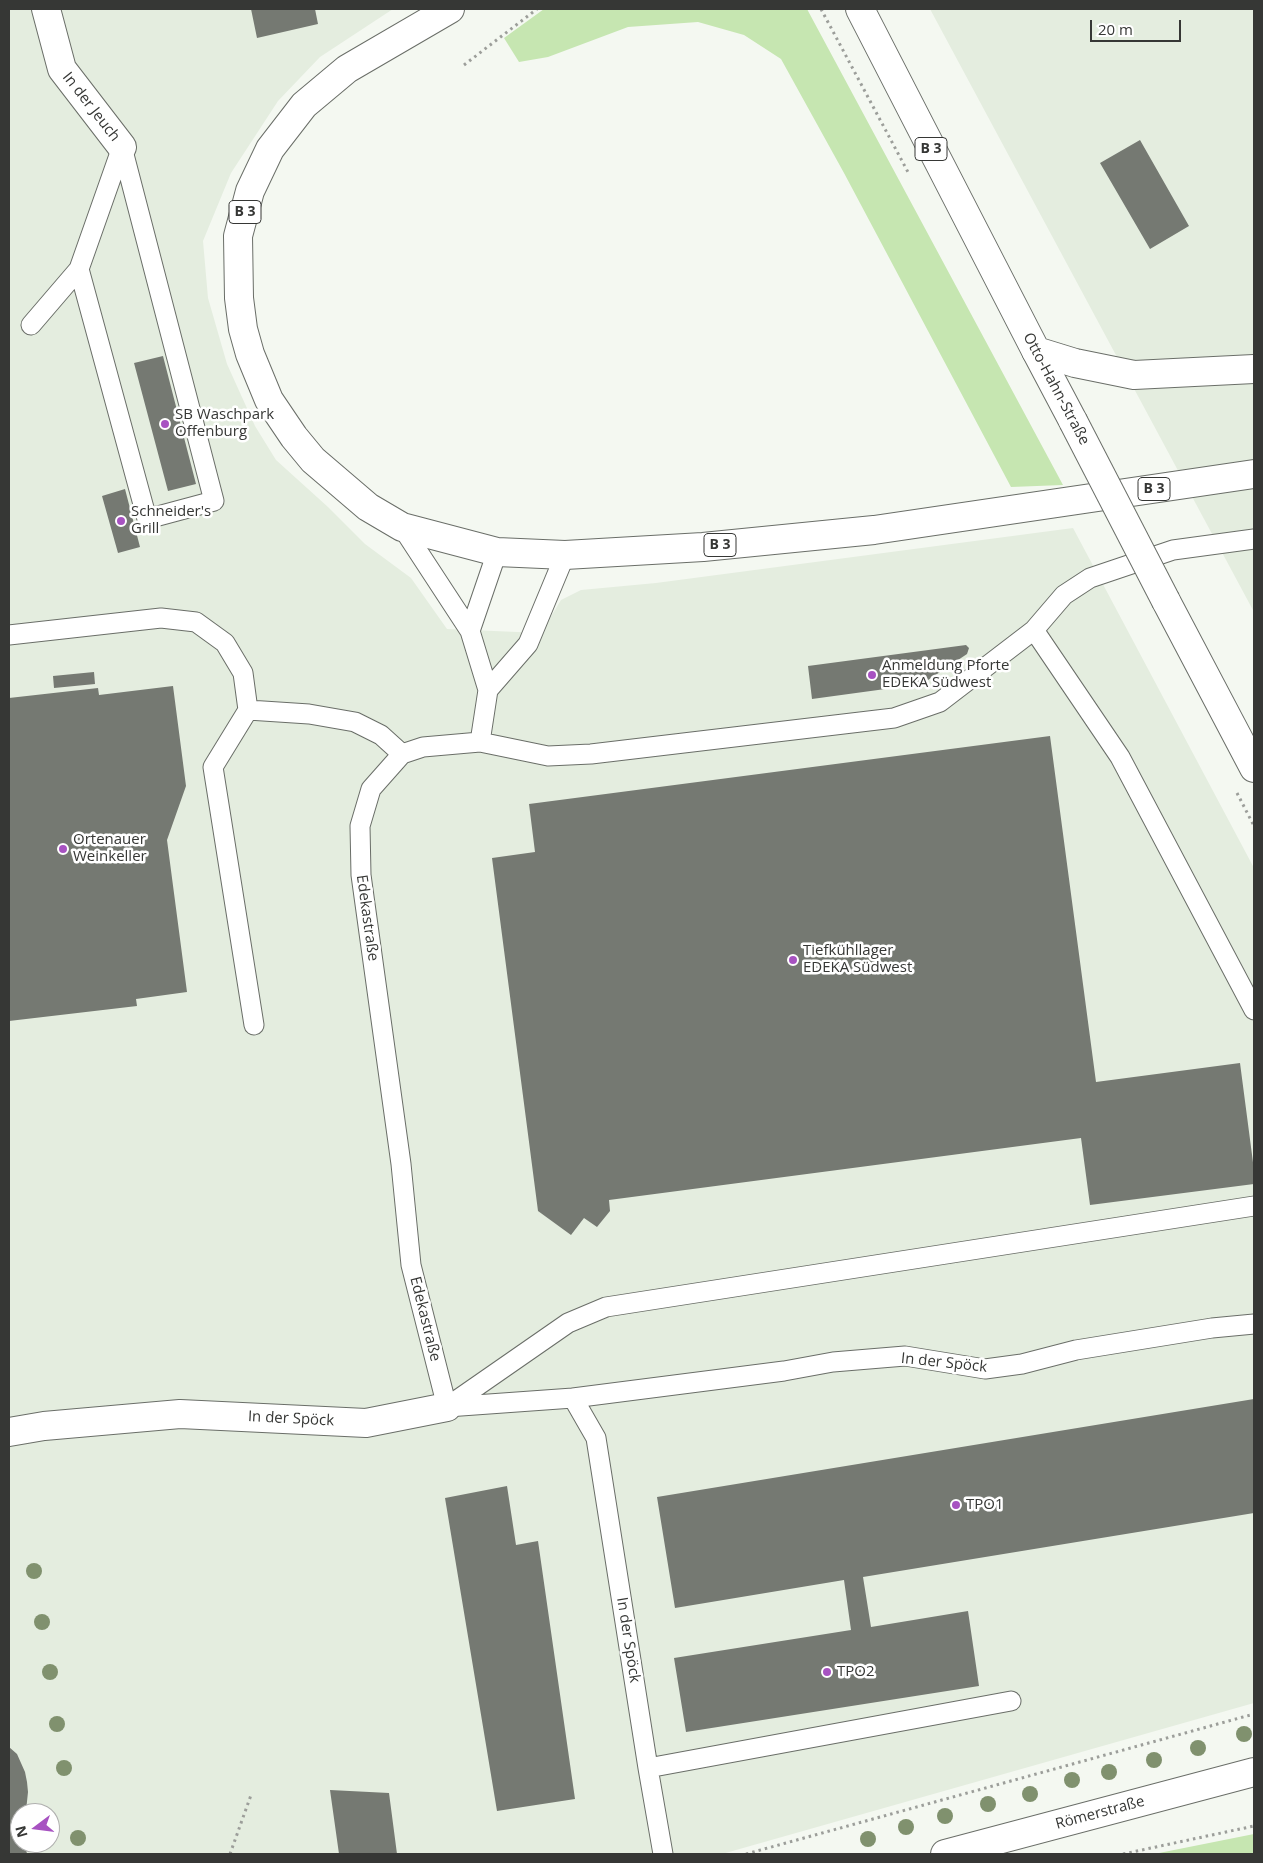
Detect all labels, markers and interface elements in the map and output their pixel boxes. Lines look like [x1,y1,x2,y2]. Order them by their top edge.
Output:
scale bar [1093,10,1184,42]
text: 20 m [1098,19,1133,39]
street label: In der Jeuch [58,69,124,145]
road number: B 3 [915,138,947,160]
road number: B 3 [229,200,261,223]
street label: Otto-Hahn-Straße [1019,330,1093,448]
place label: SB Waschpark Offenburg [175,406,274,441]
marker: SB Waschpark Offenburg [159,418,171,430]
road number: B 3 [1138,478,1170,500]
place label: Schneider's Grill [131,503,211,538]
marker: Schneider's Grill [115,515,127,527]
road number: B 3 [704,534,736,556]
place label: Anmeldung Pforte EDEKA Südwest [882,657,1009,692]
marker: Anmeldung Pforte EDEKA Südwest [866,669,878,681]
place label: Ortenauer Weinkeller [73,831,147,866]
marker: Ortenauer Weinkeller [57,843,69,855]
street label: Edekastraße [352,874,382,962]
place label: Tiefkühllager EDEKA Südwest [803,942,912,977]
marker: Tiefkühllager EDEKA Südwest [787,954,799,966]
street label: Edekastraße [406,1275,444,1363]
street label: In der Spöck [900,1350,988,1376]
street label: In der Spöck [247,1408,335,1430]
place label: TPO1 [966,1496,1004,1514]
marker: TPO1 [950,1499,962,1511]
street label: In der Spöck [612,1596,644,1684]
place label: TPO2 [837,1663,875,1681]
marker: TPO2 [821,1666,833,1678]
street label: Römerstraße [1054,1792,1146,1834]
north arrow [10,1803,60,1853]
text: N [10,1824,32,1840]

